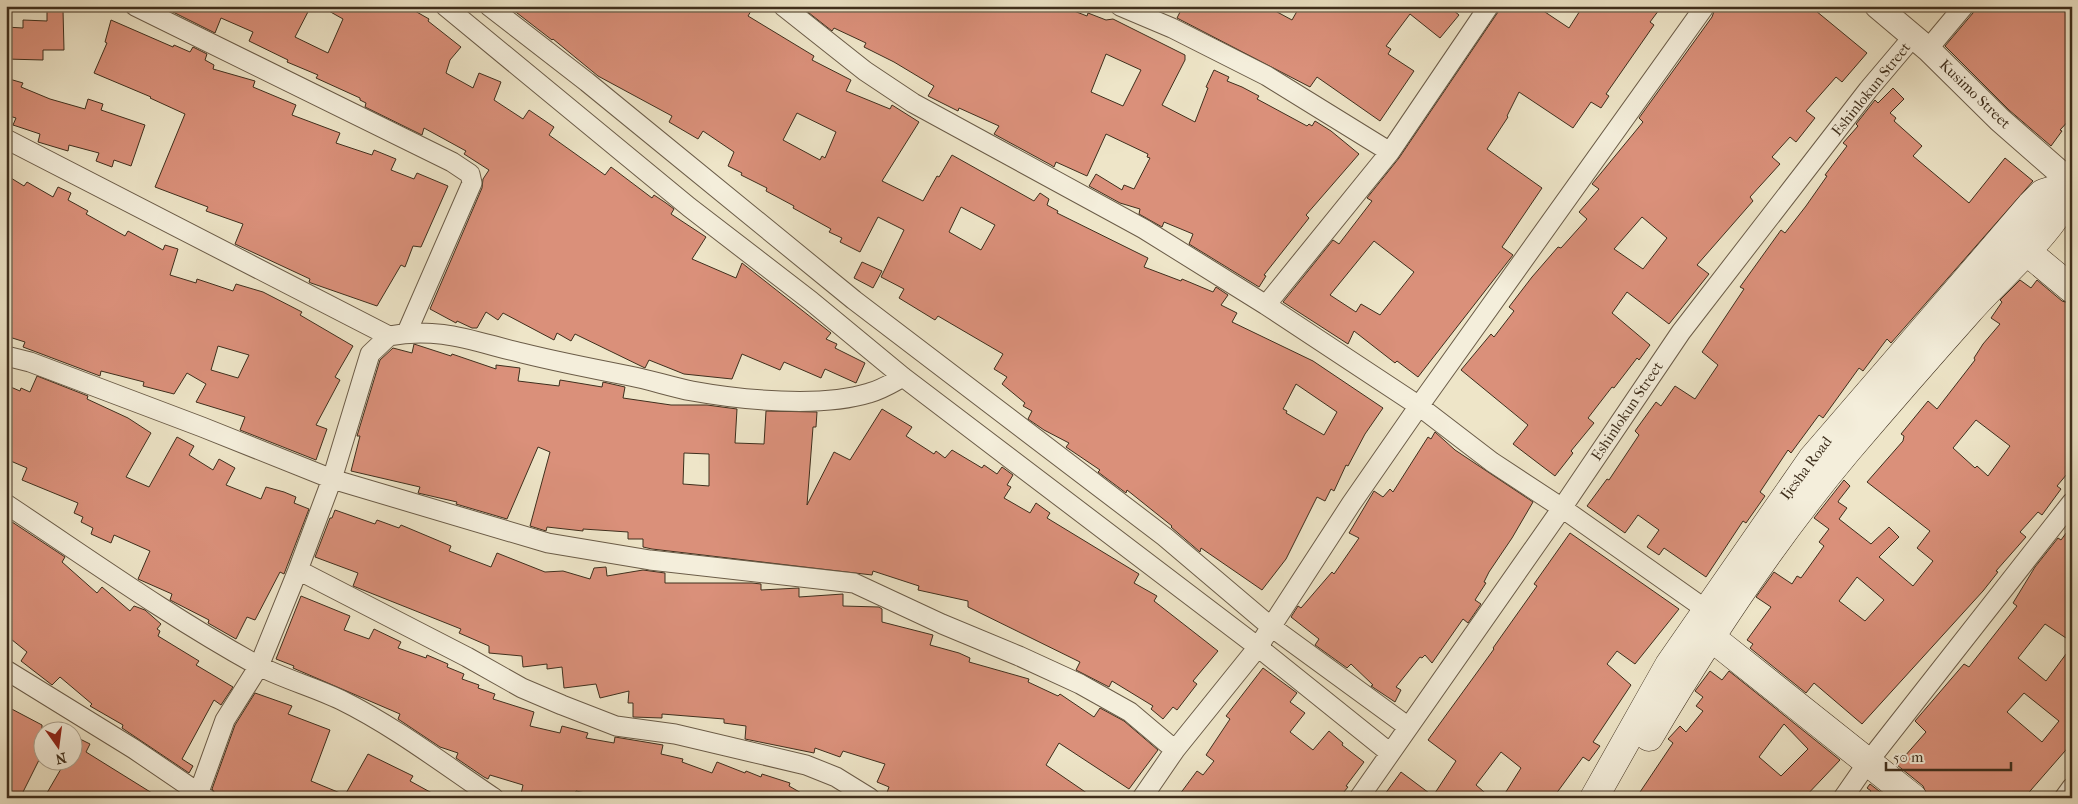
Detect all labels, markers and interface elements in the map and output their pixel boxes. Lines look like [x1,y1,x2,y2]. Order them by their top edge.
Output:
street label: Eshinlokun Street [1828,38,1915,140]
street label: Kusimo Street [1936,56,2015,133]
street label: Eshinlokun Street [1587,358,1667,464]
street label: Ijesha Road [1776,432,1836,503]
north arrow [32,722,82,772]
scale bar [1886,739,2010,771]
text: 50 m [1893,748,1924,766]
text: N [53,749,68,768]

